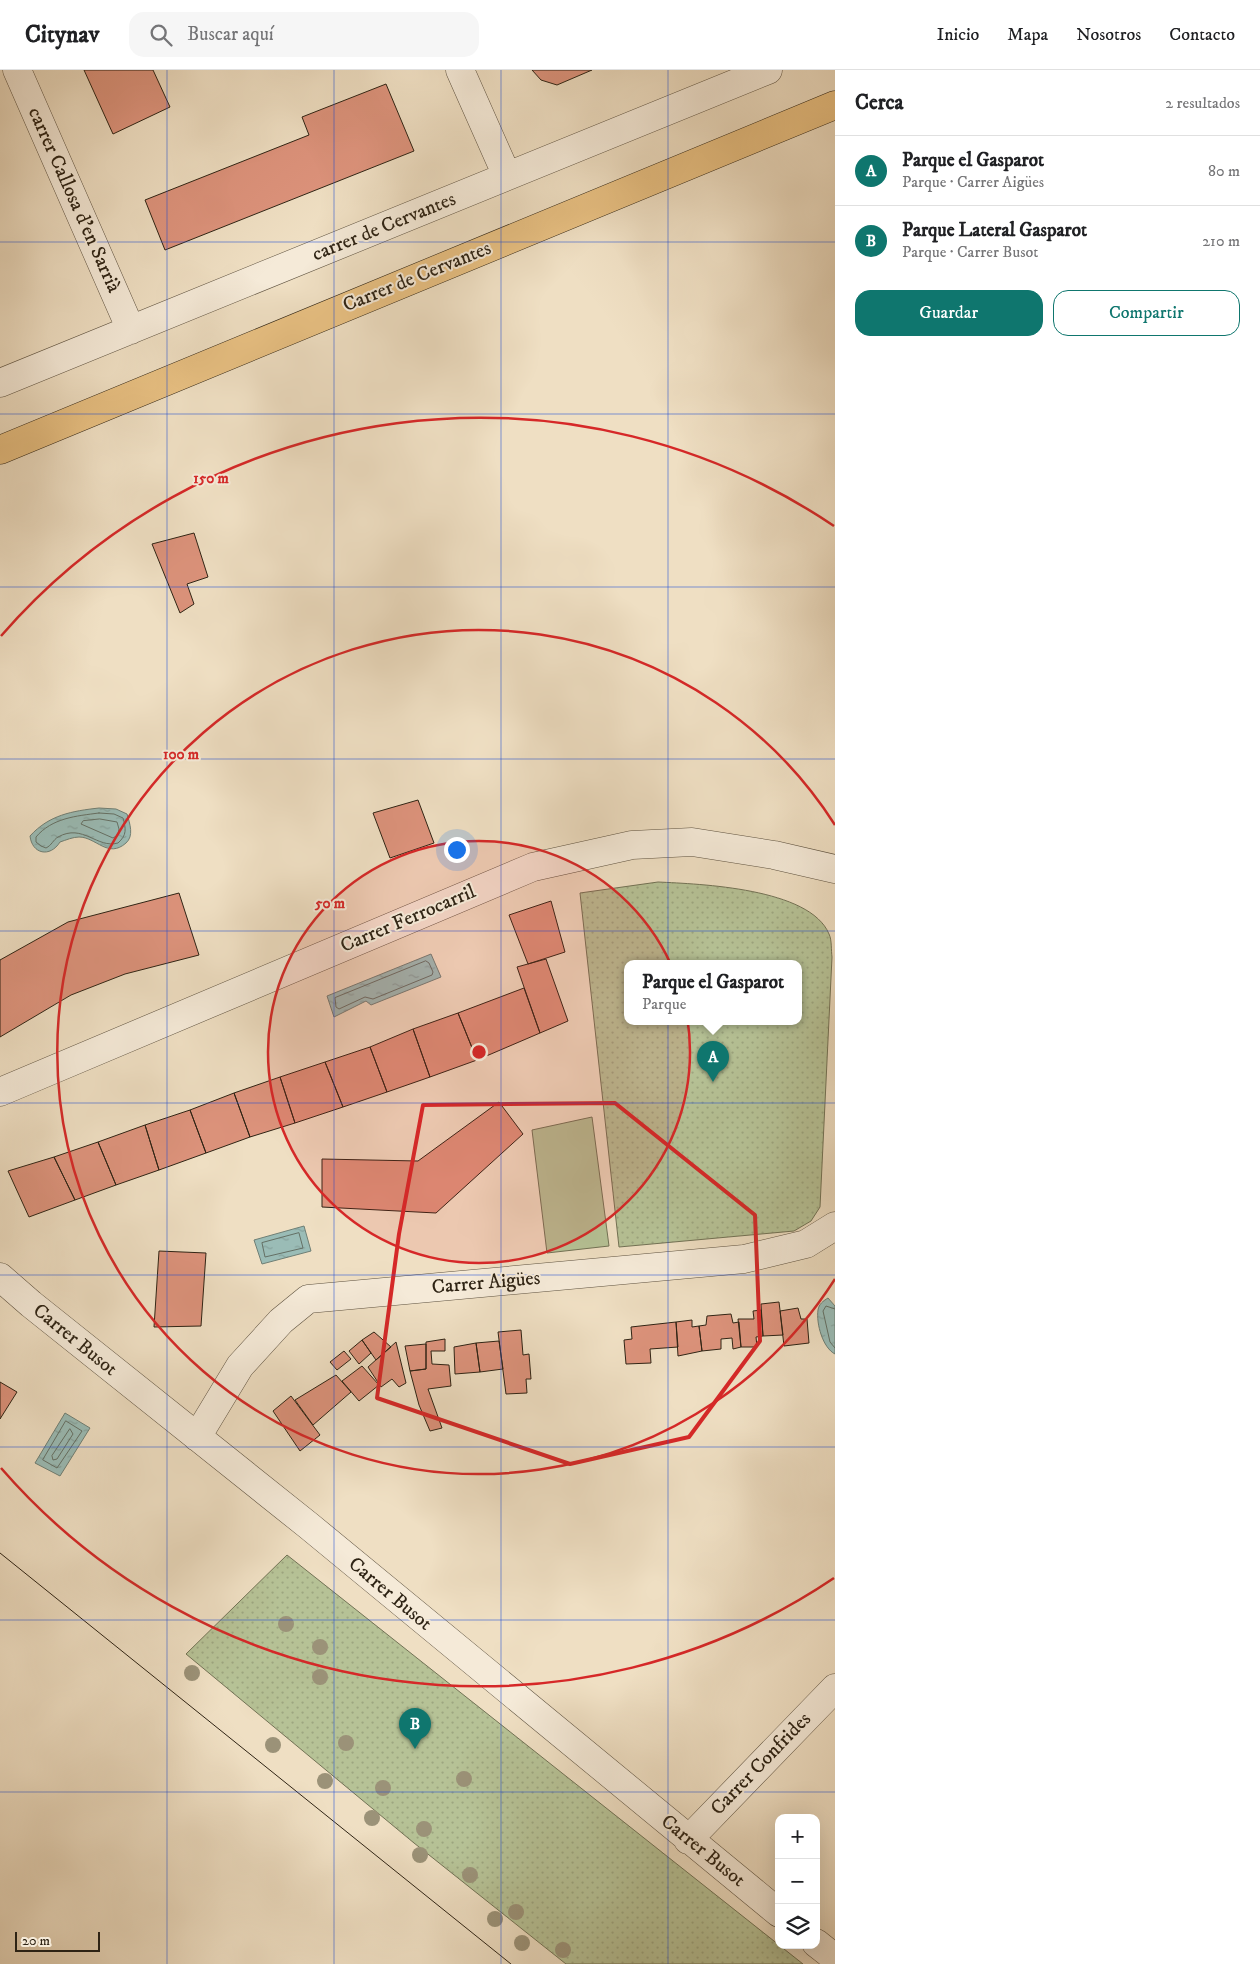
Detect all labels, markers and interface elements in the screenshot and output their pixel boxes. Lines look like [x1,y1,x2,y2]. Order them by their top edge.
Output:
search box [129,12,479,57]
text: Citynav [25,20,99,50]
icon: search [147,21,175,49]
text: Buscar aquí [187,23,274,46]
text: Inicio [937,24,979,46]
text: Mapa [1007,24,1048,46]
text: Nosotros [1076,24,1141,46]
text: Contacto [1169,24,1235,46]
text: Cerca [855,90,903,116]
text: 2 resultados [1165,93,1240,113]
street label: carrer Callosa d'en Sarrià [22,103,126,297]
text: Parque el Gasparot [902,149,1044,172]
text: A [866,161,876,181]
text: 80 m [1208,161,1240,181]
text: Parque · Carrer Aigües [902,172,1044,192]
street label: carrer de Cervantes [308,187,460,267]
text: Parque Lateral Gasparot [902,219,1087,242]
text: B [866,231,876,251]
text: 210 m [1202,231,1240,251]
street label: Carrer de Cervantes [339,236,495,318]
text: Parque · Carrer Busot [902,242,1038,262]
button: Guardar [855,290,1043,336]
button: Compartir [1053,290,1240,336]
text: 150 m [193,469,229,488]
text: 100 m [163,745,200,764]
your location [444,837,470,863]
street label: Carrer Ferrocarril [337,879,479,959]
text: 50 m [314,894,346,913]
popup [624,960,802,1025]
text: Parque el Gasparot [642,971,784,994]
text: Parque [642,994,686,1014]
pin: A [697,1041,729,1082]
centre of rings [470,1043,488,1061]
street label: Carrer Aigües [431,1266,542,1300]
street label: Carrer Busot [28,1298,122,1382]
street label: Carrer Busot [343,1552,437,1636]
street label: Carrer Confrides [705,1707,817,1821]
pin: B [399,1708,431,1749]
street label: Carrer Busot [656,1809,750,1893]
map controls [775,1814,820,1949]
button: + [775,1814,820,1859]
button: − [775,1859,820,1904]
button: layers [775,1904,820,1949]
scale bar [15,1929,100,1952]
text: 20 m [22,1932,50,1950]

